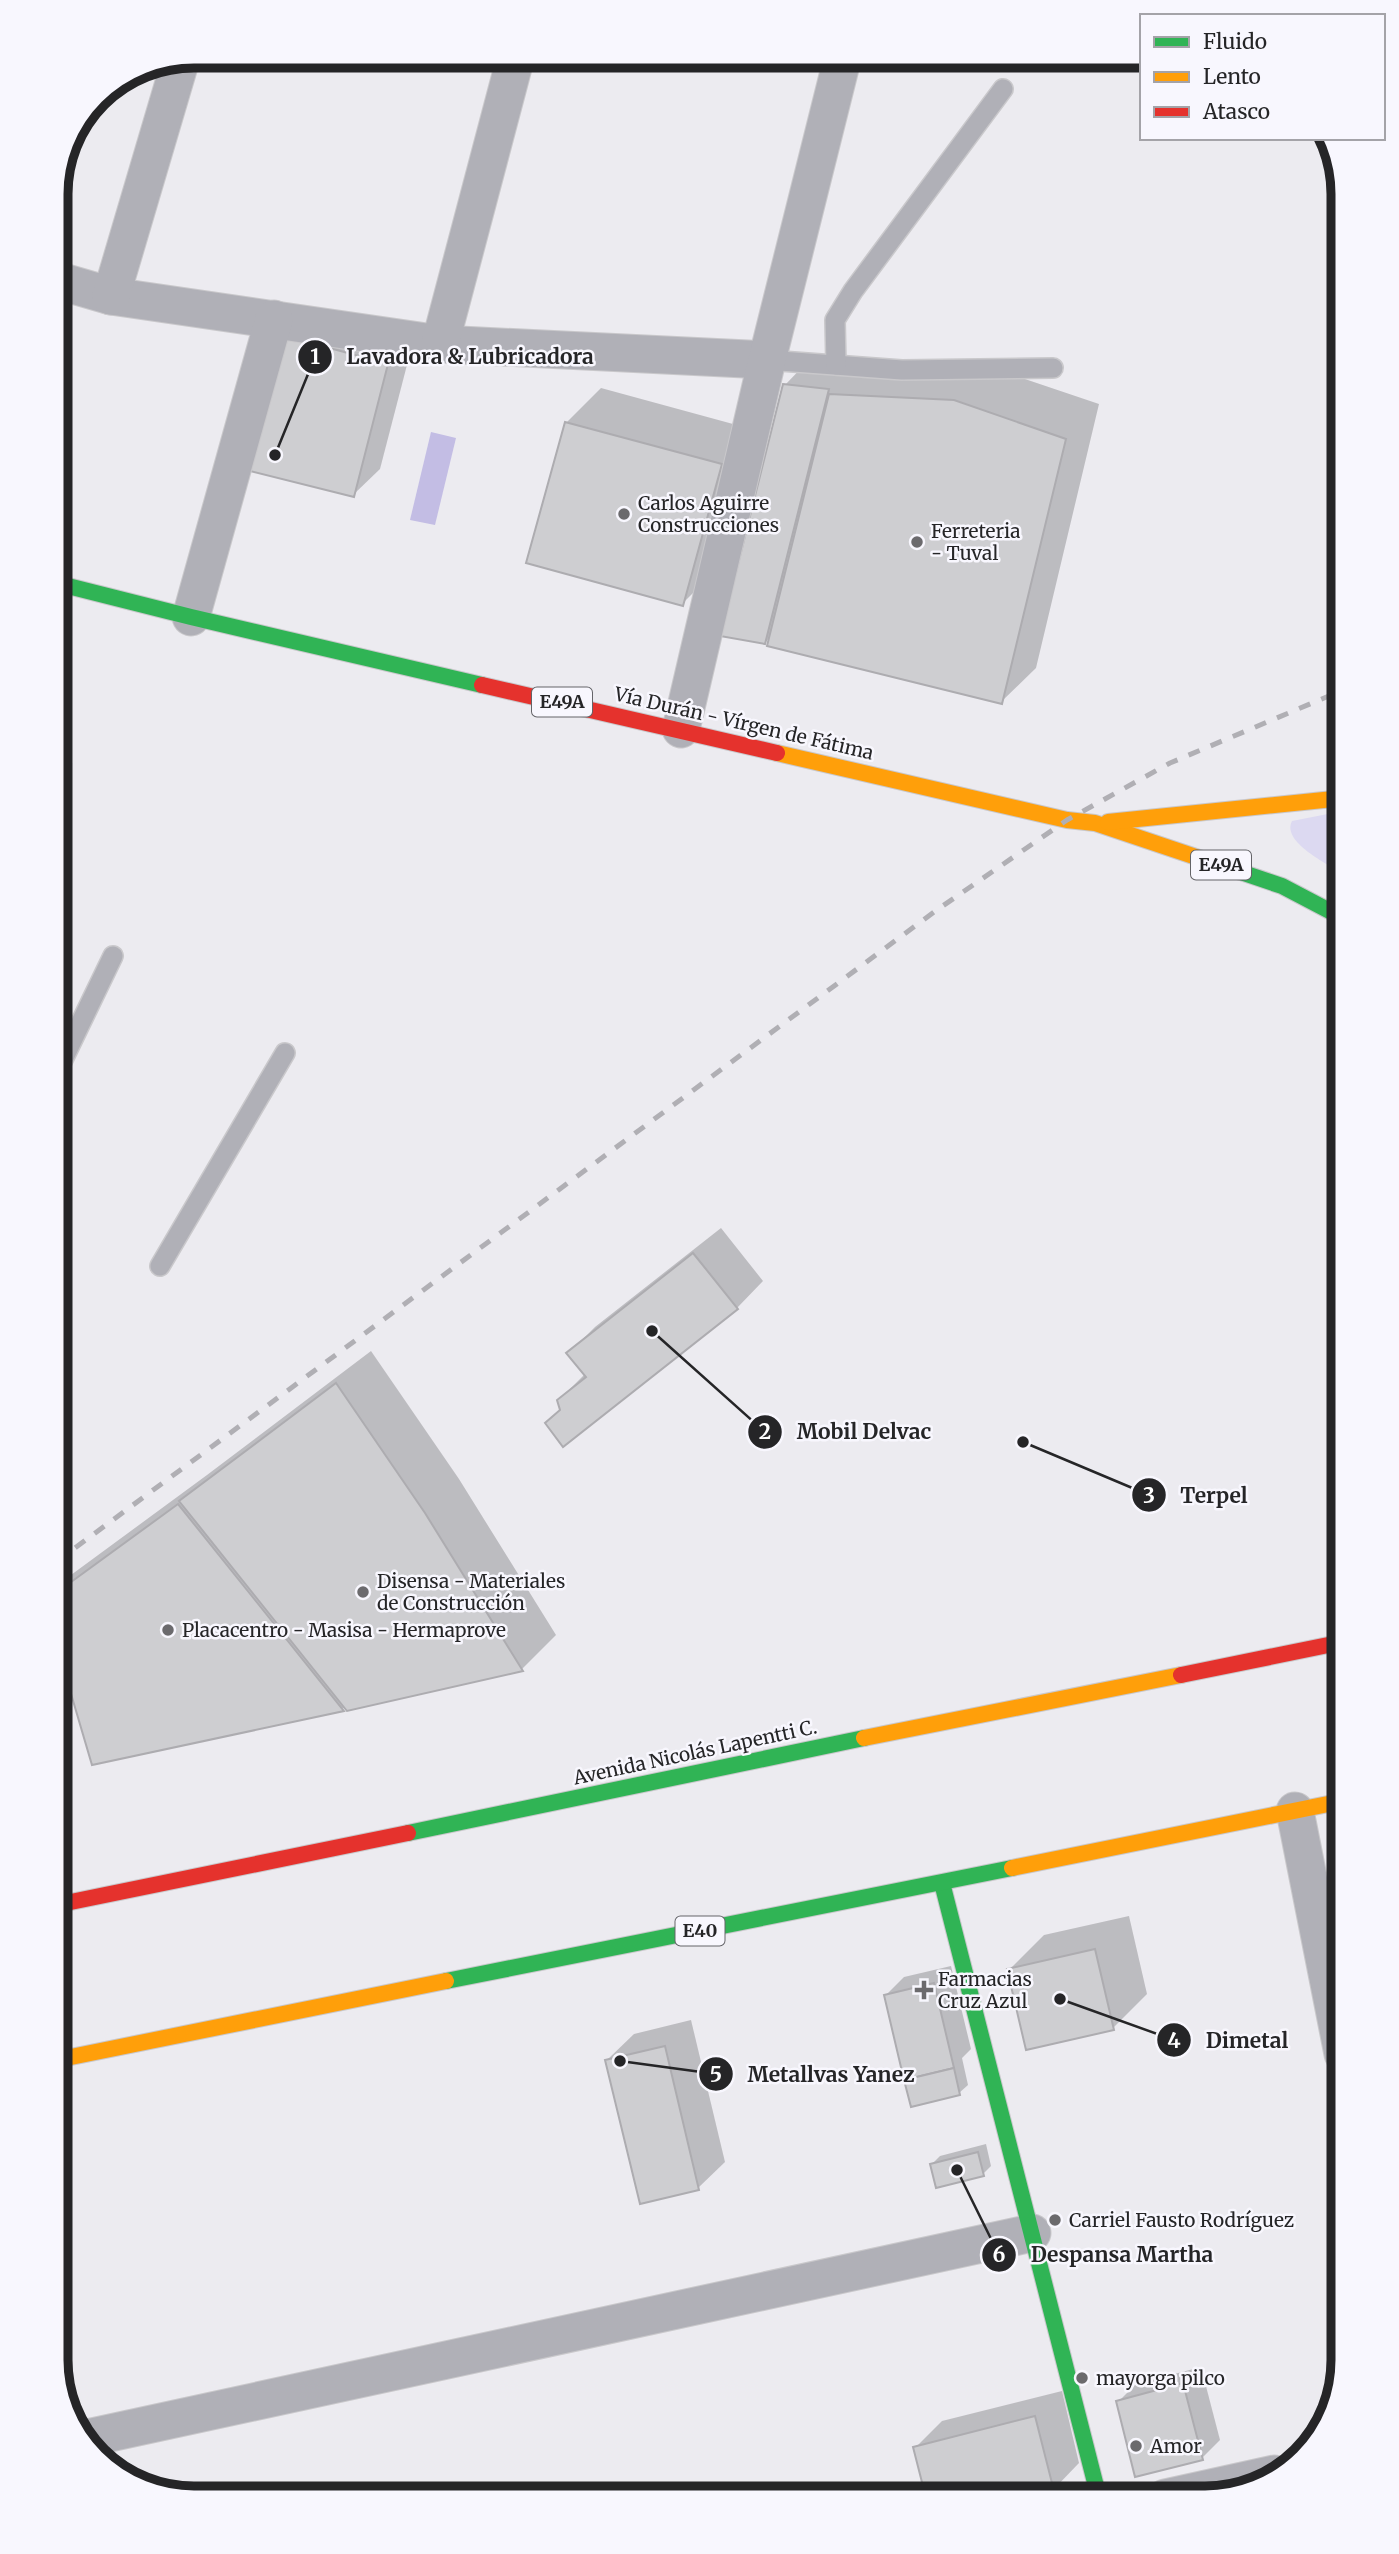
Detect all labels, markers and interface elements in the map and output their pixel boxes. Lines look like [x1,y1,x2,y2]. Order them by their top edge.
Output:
legend [1140,14,1385,140]
text: Fluido [1203,28,1267,55]
text: Lento [1203,63,1261,90]
text: Atasco [1202,98,1270,125]
callout: Lavadora & Lubricadora [298,336,608,378]
text: 1 [310,343,320,370]
text: Lavadora & Lubricadora [346,343,594,370]
place label: Carlos Aguirre Construcciones [638,491,779,537]
marker: Carlos Aguirre Construcciones [616,506,632,522]
place label: Ferreteria - Tuval [931,519,1020,565]
marker: Ferreteria - Tuval [909,534,925,550]
street label: Vía Durán - Vírgen de Fátima [611,681,876,765]
road number: E49A [532,688,592,716]
road number: E49A [1191,850,1251,880]
callout: Mobil Delvac [748,1411,945,1453]
text: 2 [759,1418,771,1445]
text: Mobil Delvac [797,1418,931,1445]
callout: Terpel [1131,1474,1262,1516]
text: 3 [1143,1482,1155,1509]
text: Terpel [1180,1482,1248,1509]
place label: Disensa - Materiales de Construcción [377,1569,565,1615]
marker: Disensa - Materiales de Construcción [355,1584,371,1600]
place label: Placacentro - Masisa - Hermaprove [182,1618,506,1642]
marker: Placacentro - Masisa - Hermaprove [160,1622,176,1638]
street label: Avenida Nicolás Lapentti C. [570,1714,819,1790]
road number: E40 [676,1916,724,1945]
place label: Farmacias Cruz Azul [938,1967,1032,2013]
marker: Farmacias Cruz Azul [916,1982,932,1998]
callout: Dimetal [1157,2019,1303,2061]
text: 4 [1167,2027,1181,2054]
text: Dimetal [1206,2027,1289,2054]
callout: Metallvas Yanez [698,2053,928,2095]
text: 5 [710,2061,722,2088]
text: Metallvas Yanez [747,2061,915,2088]
place label: Carriel Fausto Rodríguez [1069,2208,1294,2232]
marker: Carriel Fausto Rodríguez [1047,2212,1063,2228]
callout: Despansa Martha [982,2234,1227,2276]
text: 6 [993,2241,1006,2268]
text: Despansa Martha [1031,2241,1214,2268]
place label: mayorga pilco [1096,2366,1225,2390]
marker: mayorga pilco [1074,2370,1090,2386]
place label: Amor [1149,2434,1202,2458]
marker: Amor [1128,2438,1144,2454]

